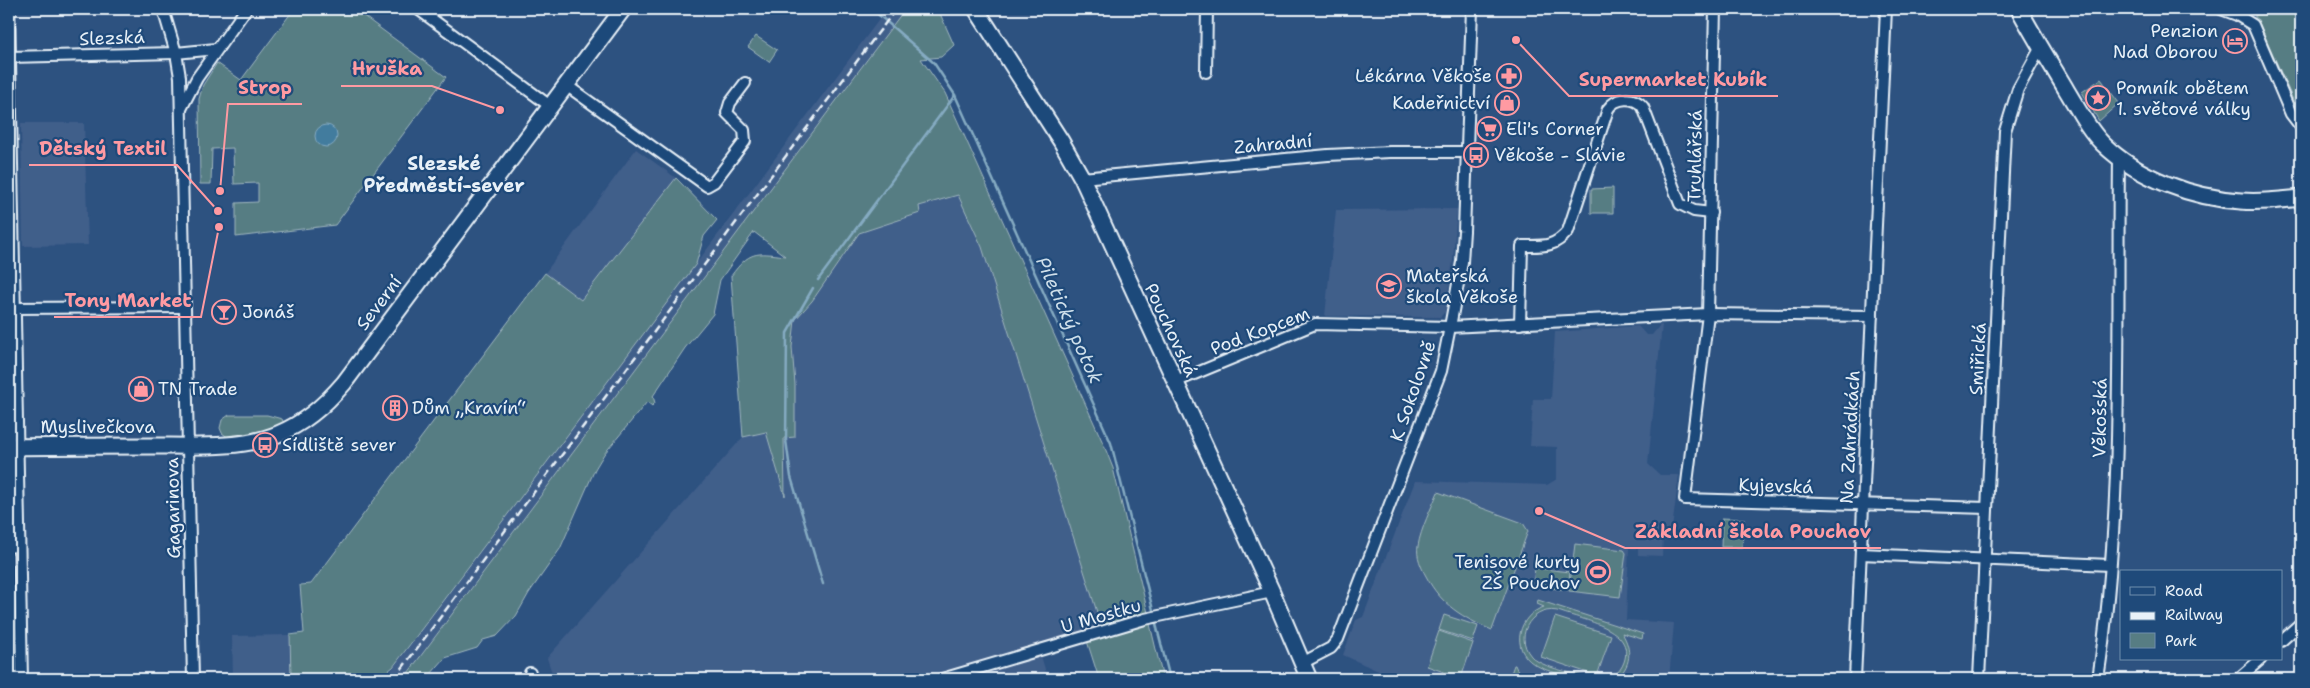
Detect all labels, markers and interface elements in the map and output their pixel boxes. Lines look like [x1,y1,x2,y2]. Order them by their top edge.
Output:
place label: Penzion Nad Oborou [2113,19,2218,64]
street label: Slezská [79,25,145,51]
hotel icon: Penzion Nad Oborou [2222,28,2248,54]
callout: Hruška [341,52,432,86]
text: Hruška [352,56,422,81]
callout: Supermarket Kubík [1569,62,1778,96]
pharmacy icon: Lékárna Věkoše [1496,63,1522,89]
place label: Lékárna Věkoše [1355,64,1492,88]
text: Supermarket Kubík [1579,67,1767,92]
callout: Strop [228,70,302,104]
text: Strop [238,75,292,100]
place label: Pomník obětem 1. světové války [2116,76,2251,121]
place icon: Pomník obětem 1. světové války [2085,85,2111,111]
shop icon: Kadeřnictví [1494,90,1520,116]
place label: Kadeřnictví [1392,91,1490,115]
street label: Truhlářská [1682,110,1708,202]
supermarket icon: Eli's Corner [1476,116,1502,142]
place label: Eli's Corner [1506,117,1604,141]
street label: Zahradní [1233,129,1313,159]
callout: Dětský Textil [29,131,177,165]
text: Dětský Textil [39,136,167,161]
bus stop icon: Věkoše - Slávie [1463,142,1489,168]
place label: Věkoše - Slávie [1494,143,1626,167]
district label: Slezské Předměstí-sever [363,151,525,198]
water label: Piletický potok [1030,253,1109,388]
place label: Mateřská škola Věkoše [1406,264,1518,309]
street label: Severní [351,271,407,335]
school or university icon: Mateřská škola Věkoše [1376,273,1402,299]
street label: Pouchovská [1139,279,1203,381]
callout: Tony Market [54,283,201,317]
text: Tony Market [64,288,192,313]
bar icon: Jonáš [211,299,237,325]
place label: Jonáš [242,300,295,324]
street label: Pod Kopcem [1207,301,1313,361]
street label: Smiřická [1964,322,1992,396]
street label: K Sokolovně [1385,337,1441,445]
street label: Na Zahrádkách [1835,369,1865,505]
shop icon: TN Trade [128,376,154,402]
place label: TN Trade [158,377,238,401]
street label: Věkošská [2087,378,2113,458]
building icon: Dům „Kravín“ [382,395,408,421]
place label: Dům „Kravín“ [412,396,526,420]
street label: Myslivečkova [41,415,155,439]
bus stop icon: Sídliště sever [252,432,278,458]
place label: Sídliště sever [282,433,397,457]
street label: Gagarinova [160,457,186,559]
street label: Kyjevská [1738,473,1814,499]
callout: Základní škola Pouchov [1625,514,1881,548]
text: Základní škola Pouchov [1635,519,1872,544]
place label: Tenisové kurty ZŠ Pouchov [1455,550,1580,595]
sports icon: Tenisové kurty ZŠ Pouchov [1585,559,1611,585]
legend [2120,570,2282,660]
text: Road [2165,581,2203,601]
street label: U Mostku [1058,593,1144,639]
text: Railway [2165,605,2223,625]
text: Park [2165,631,2197,651]

